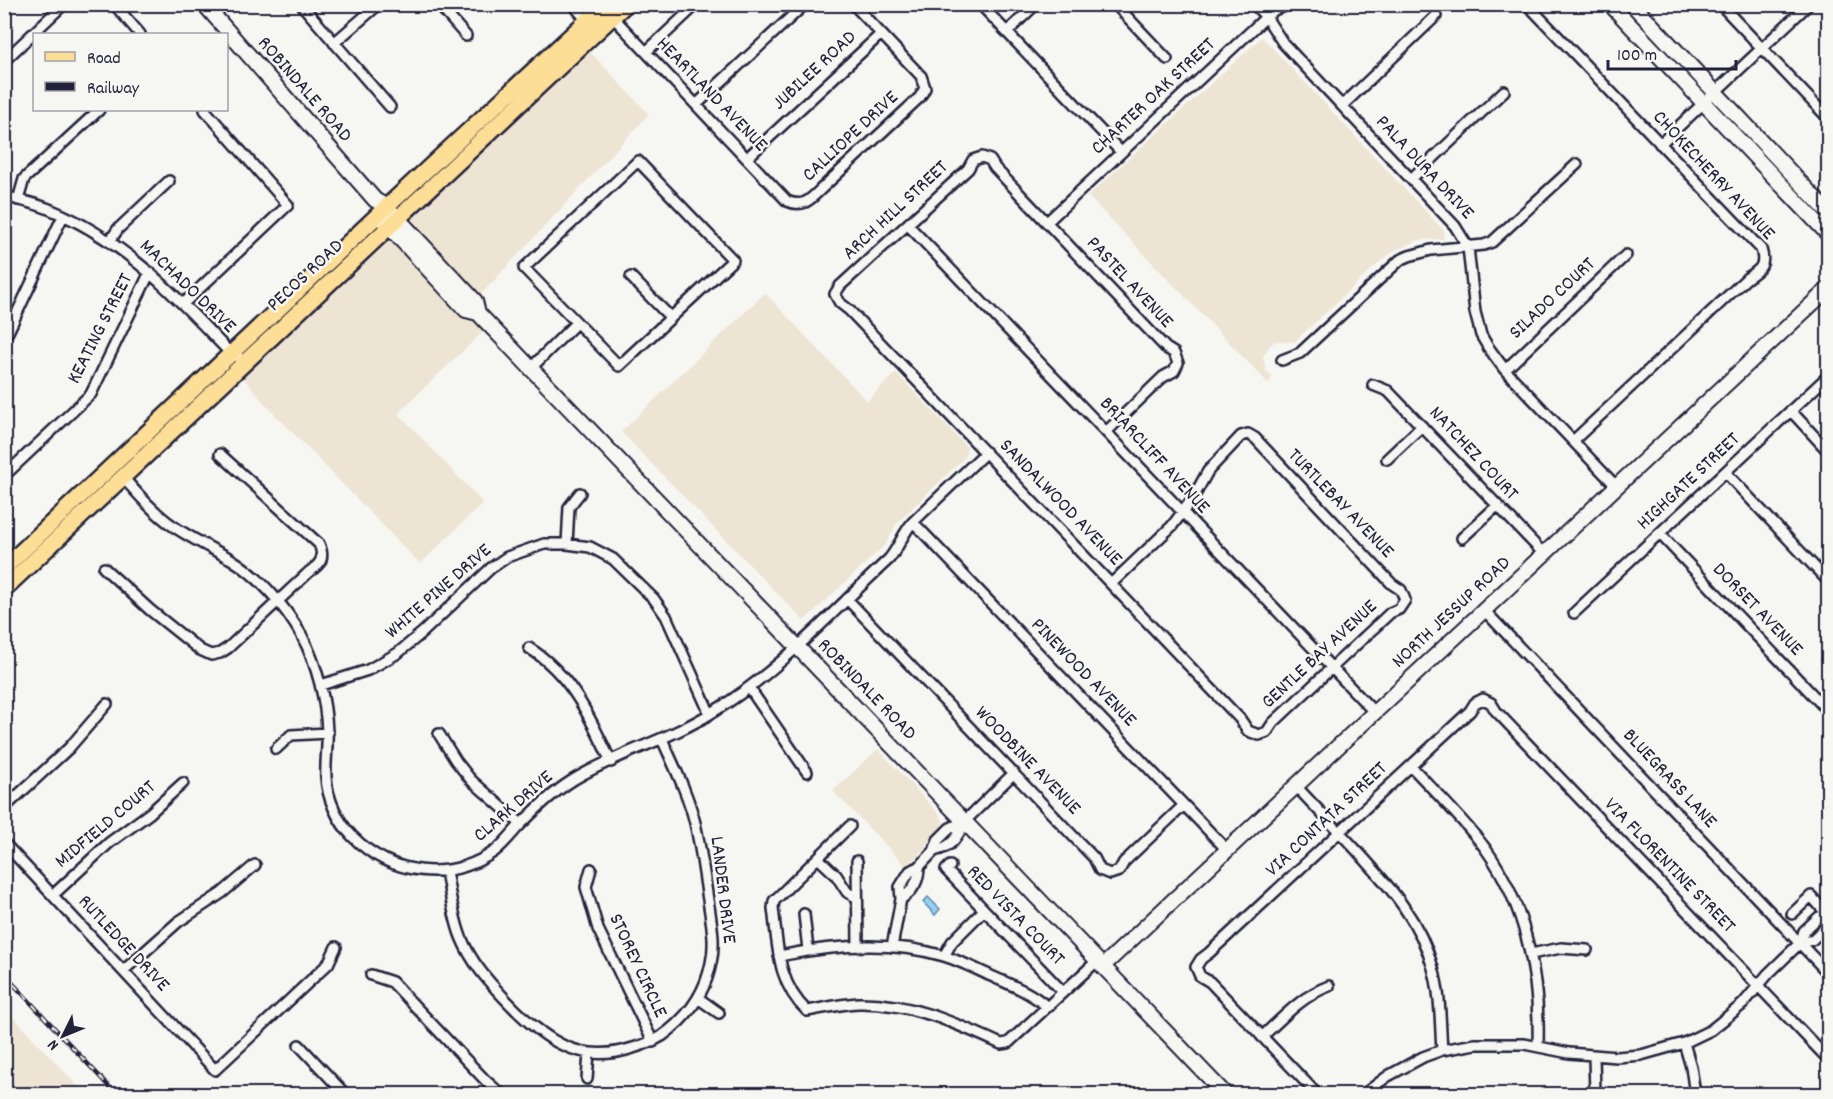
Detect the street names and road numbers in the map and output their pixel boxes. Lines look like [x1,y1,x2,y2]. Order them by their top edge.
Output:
street label: JUBILEE ROAD [767,25,863,117]
street label: ROBINDALE ROAD [250,31,358,149]
street label: HEARTLAND AVENUE [649,31,773,159]
street label: CHARTER OAK STREET [1086,32,1222,162]
street label: CALLIOPE DRIVE [797,85,905,189]
street label: CHOKECHERRY AVENUE [1645,105,1781,247]
street label: PALA DURA DRIVE [1368,110,1480,226]
street label: ARCH HILL STREET [837,155,955,267]
street label: PASTEL AVENUE [1079,231,1179,335]
street label: PECOS ROAD [262,233,350,319]
street label: MACHADO DRIVE [132,234,242,340]
street label: SILADO COURT [1504,252,1602,346]
street label: KEATING STREET [61,269,141,389]
street label: BRIARCLIFF AVENUE [1092,391,1216,521]
street label: NATCHEZ COURT [1422,401,1524,507]
street label: HIGHGATE STREET [1631,427,1747,537]
street label: SANDALWOOD AVENUE [992,433,1128,573]
street label: TURTLEBAY AVENUE [1280,443,1400,565]
street label: WHITE PINE DRIVE [379,538,499,646]
street label: NORTH JESSUP ROAD [1386,550,1518,676]
street label: DORSET AVENUE [1705,557,1809,663]
street label: GENTLE BAY AVENUE [1256,594,1384,716]
street label: PINEWOOD AVENUE [1024,612,1142,734]
street label: ROBINDALE ROAD [810,633,922,747]
street label: WOODBINE AVENUE [968,700,1086,822]
street label: BLUEGRASS LANE [1615,723,1723,835]
street label: VIA CONTATA STREET [1260,756,1394,884]
street label: CLARK DRIVE [468,764,560,850]
street label: MIDFIELD COURT [49,774,163,876]
street label: VIA FLORENTINE STREET [1597,792,1741,940]
street label: LANDER DRIVE [702,835,742,945]
street label: RED VISTA COURT [960,859,1070,973]
street label: RUTLEDGE DRIVE [71,889,175,999]
street label: STOREY CIRCLE [601,909,673,1023]

